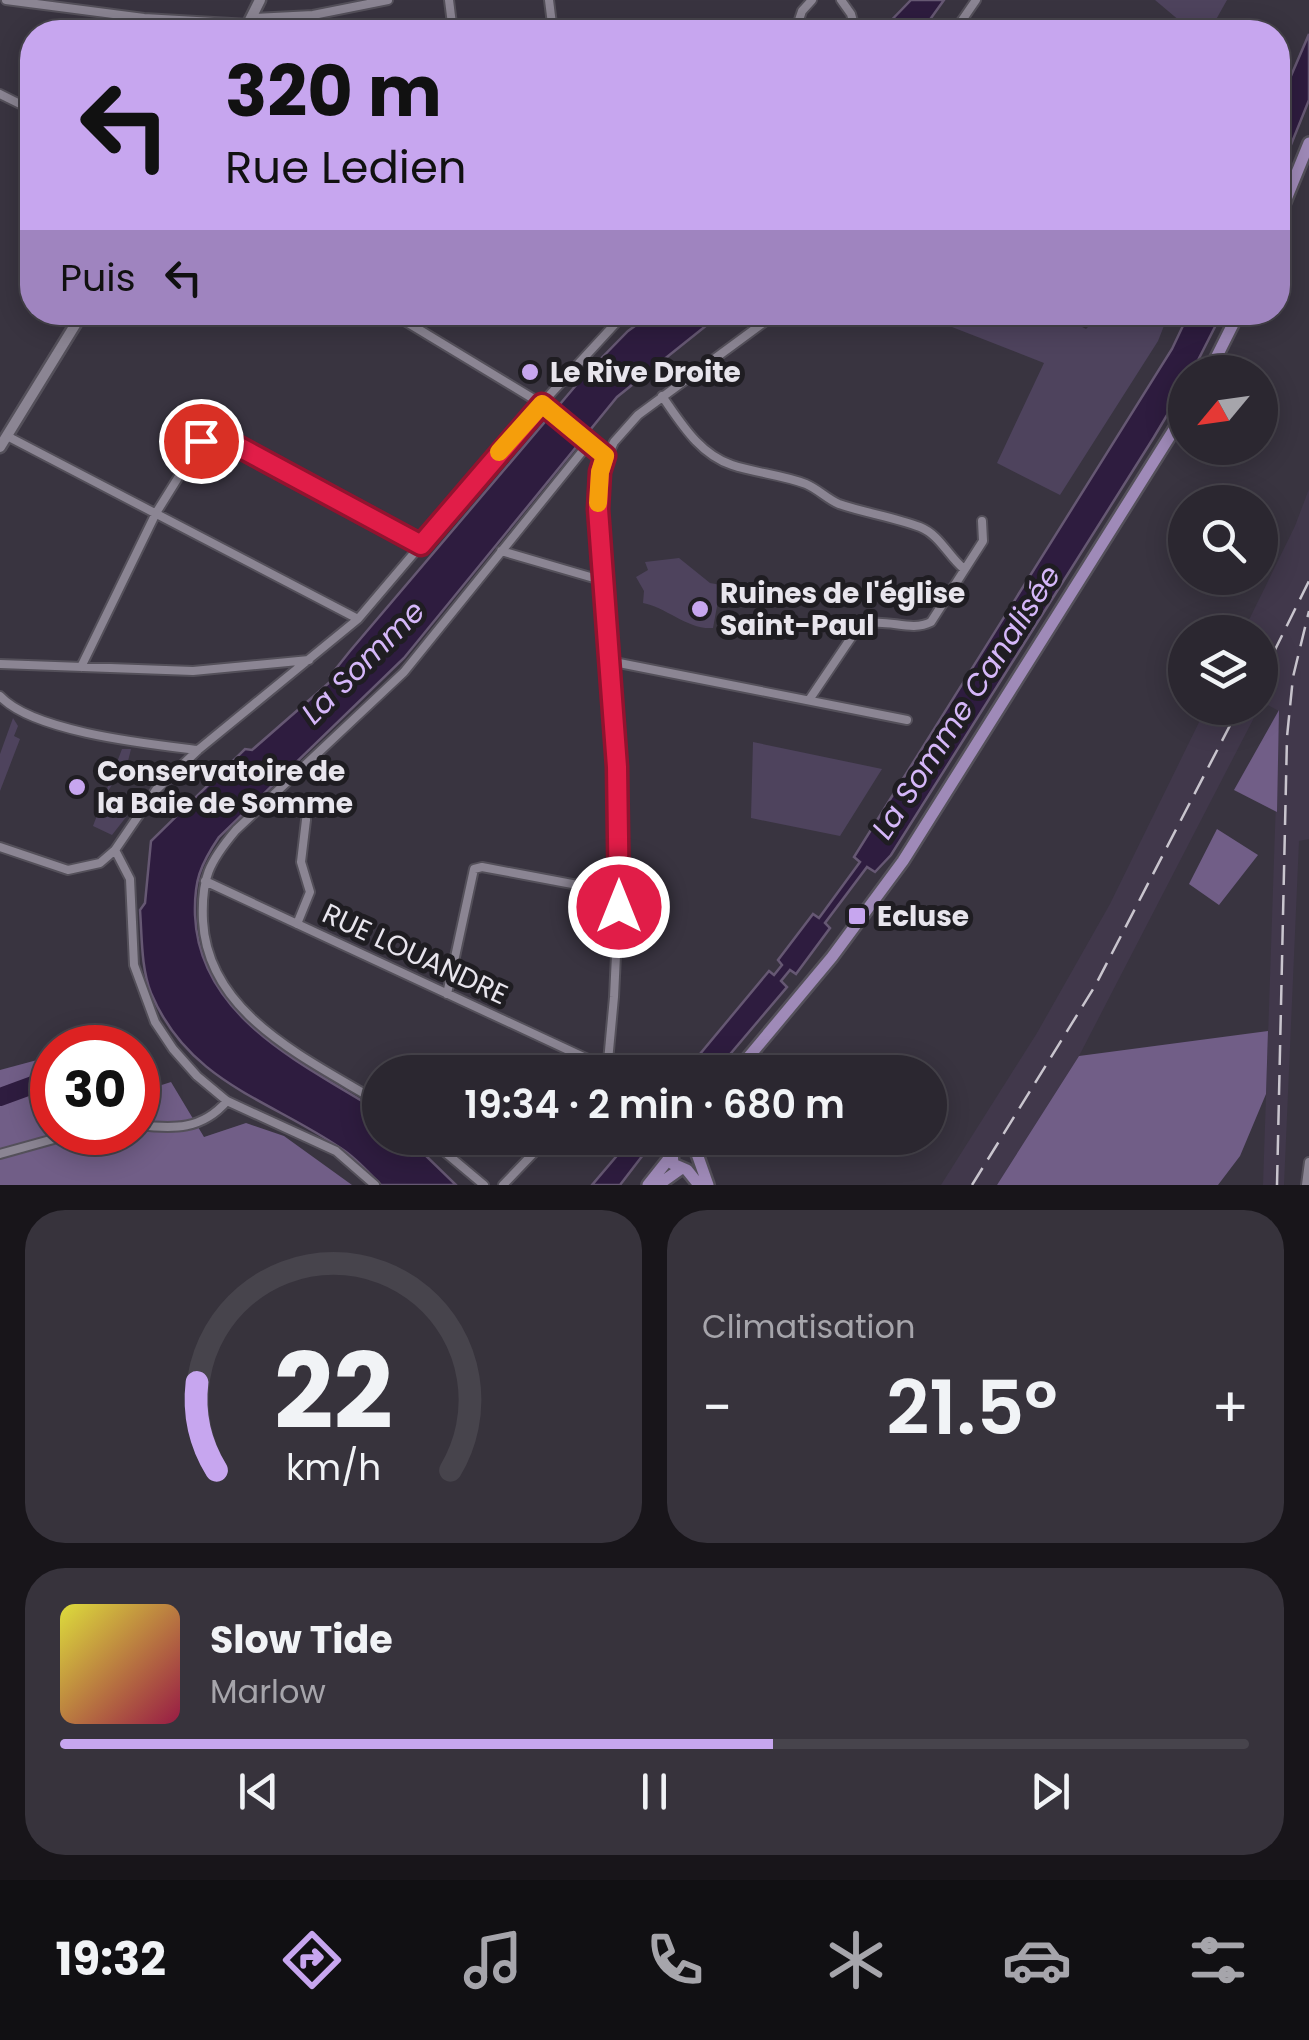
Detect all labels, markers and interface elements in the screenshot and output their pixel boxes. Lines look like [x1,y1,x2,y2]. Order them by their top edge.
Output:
text: 320 m [225,42,442,141]
icon: left [60,60,190,190]
text: Rue Ledien [225,136,467,199]
icon: left [156,250,211,305]
text: Puis [60,251,136,304]
place label: Le Rive Droite [550,353,741,392]
north arrow [1168,355,1278,465]
map controls [1168,355,1278,725]
marker: Le Rive Droite [519,361,541,383]
pin [159,399,244,484]
icon: arrive [174,414,229,469]
button: search [1168,485,1278,595]
water label: La Somme Canalisée [861,557,1071,847]
place label: Ruines de l'église Saint-Paul [720,574,965,645]
water label: La Somme [291,590,435,734]
marker: Ruines de l'église Saint-Paul [689,598,711,620]
button: layers [1168,615,1278,725]
place label: Conservatoire de la Baie de Somme [97,752,353,823]
marker: Conservatoire de la Baie de Somme [66,776,88,798]
position arrow [567,855,671,959]
street label: RUE LOUANDRE [316,894,514,1014]
place label: Ecluse [877,897,969,936]
marker: Ecluse [846,905,868,927]
speed limit sign: 30 [30,1025,160,1155]
text: 19:34 · 2 min · 680 m [464,1078,845,1131]
text: Climatisation [702,1304,915,1349]
text: 22 [274,1319,393,1464]
text: 21.5° [886,1355,1058,1460]
text: − [702,1369,732,1446]
text: + [1211,1369,1249,1446]
text: km/h [286,1442,381,1493]
text: Slow Tide [210,1613,393,1666]
text: Marlow [210,1669,326,1714]
icon: previous [231,1764,286,1819]
icon: pause [627,1764,682,1819]
icon: next [1023,1764,1078,1819]
icon: directions [277,1925,347,1995]
icon: music [458,1925,528,1995]
icon: phone [640,1925,710,1995]
icon: climate [821,1925,891,1995]
icon: car [1002,1925,1072,1995]
icon: filters [1183,1925,1253,1995]
text: 19:32 [56,1928,166,1991]

